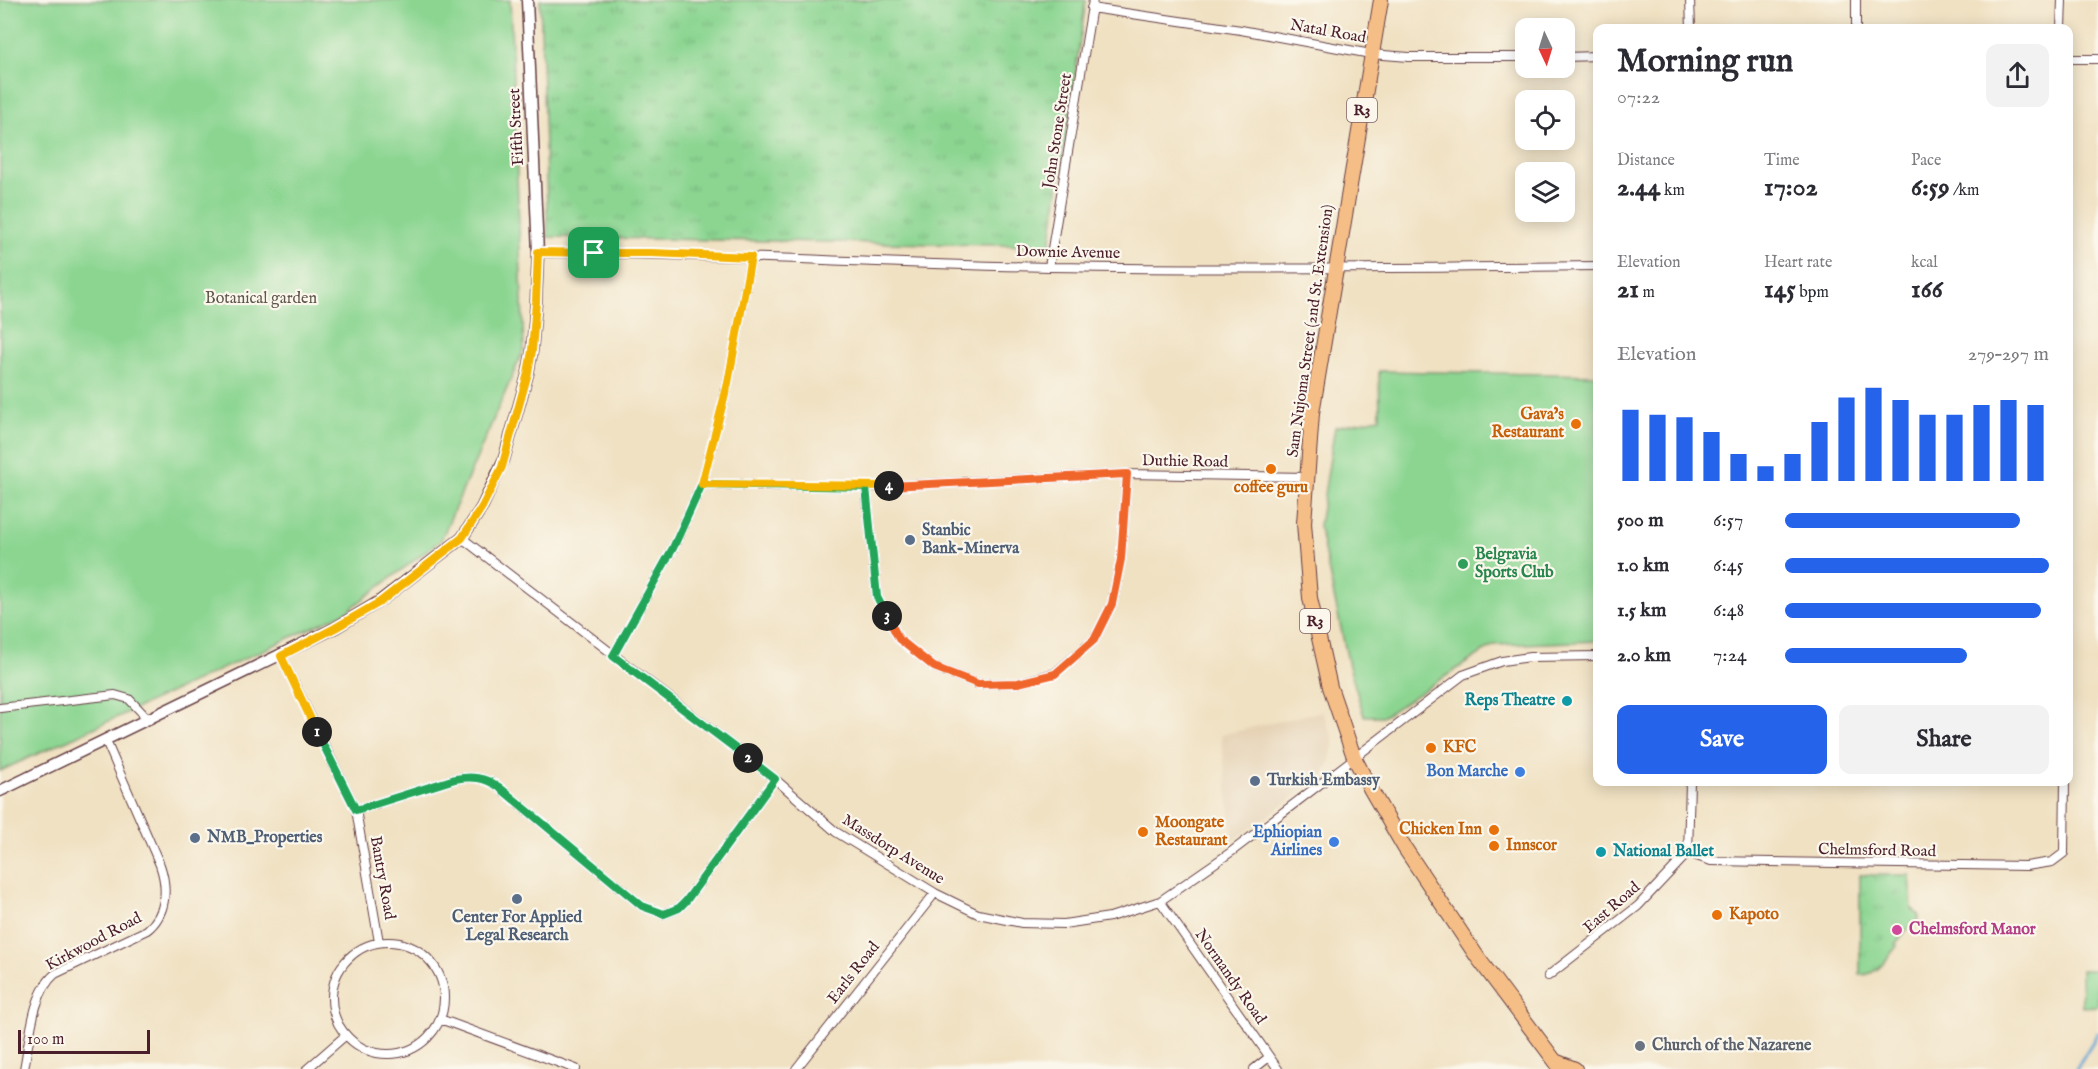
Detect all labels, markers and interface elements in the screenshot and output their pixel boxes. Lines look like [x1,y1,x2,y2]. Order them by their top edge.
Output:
street label: Natal Road [1288,15,1368,49]
north arrow [1515,18,1575,78]
map controls [1515,18,1575,222]
text: Morning run [1617,41,1793,83]
button: share [1986,44,2049,107]
street label: John Stone Street [1039,71,1077,192]
text: 07:22 [1617,85,1660,110]
street label: Fifth Street [505,87,529,166]
button: locate [1515,90,1575,150]
road number: R3 [1347,98,1377,122]
text: Distance [1617,151,1675,171]
text: Time [1764,151,1800,171]
text: Pace [1911,151,1941,171]
button: layers [1515,162,1575,222]
text: 2.44 [1617,171,1660,204]
text: 17:02 [1764,171,1818,204]
text: 6:59 [1911,171,1950,204]
text: km [1660,181,1685,201]
text: /km [1950,181,1979,201]
street label: Sam Nujoma Street (2nd St. Extension) [1283,203,1339,459]
pin [568,227,619,278]
icon: arrive [577,236,610,269]
street label: Downie Avenue [1016,242,1120,264]
text: Elevation [1617,253,1680,273]
text: Heart rate [1764,253,1832,273]
text: kcal [1911,253,1938,273]
text: 21 [1617,273,1639,306]
text: 145 [1764,273,1796,306]
text: 166 [1911,273,1943,306]
text: m [1639,283,1655,303]
text: bpm [1796,283,1829,303]
park label: Botanical garden [205,289,317,309]
text: Elevation [1617,342,1696,367]
text: 279–297 m [1968,342,2049,367]
place label: Gava’s Restaurant [1491,405,1565,443]
marker: Gava’s Restaurant [1569,417,1583,431]
street label: Duthie Road [1142,451,1229,473]
marker: coffee guru [1264,462,1278,476]
pin: 4 [874,471,904,501]
text: 4 [885,476,893,496]
place label: coffee guru [1234,478,1309,498]
text: 500 m [1617,508,1664,533]
text: 6:57 [1713,508,1743,533]
place label: Stanbic Bank-Minerva [922,521,1020,559]
marker: Stanbic Bank-Minerva [903,533,917,547]
place label: Belgravia Sports Club [1475,545,1554,583]
text: 1.0 km [1617,553,1669,578]
text: 6:45 [1713,553,1744,578]
marker: Belgravia Sports Club [1456,557,1470,571]
text: 1.5 km [1617,598,1667,623]
text: 6:48 [1713,598,1744,623]
pin: 3 [872,601,902,631]
text: 3 [884,606,890,626]
road number: R3 [1300,609,1330,633]
text: 2.0 km [1617,643,1671,668]
text: 7:24 [1713,643,1747,668]
place label: Reps Theatre [1465,691,1556,711]
marker: Reps Theatre [1560,694,1574,708]
button: Save [1617,705,1827,774]
button: Share [1839,705,2049,774]
pin: 1 [302,717,332,747]
text: 1 [314,722,320,742]
place label: KFC [1443,738,1477,758]
marker: KFC [1424,741,1438,755]
pin: 2 [733,743,763,773]
text: 2 [744,748,752,768]
place label: Bon Marche [1426,762,1509,782]
marker: Bon Marche [1513,765,1527,779]
place label: Turkish Embassy [1266,771,1381,791]
marker: Turkish Embassy [1248,774,1262,788]
street label: Massdorp Avenue [838,810,948,890]
place label: Moongate Restaurant [1155,813,1228,851]
place label: Chicken Inn [1399,820,1482,840]
place label: Ephiopian Airlines [1253,823,1322,861]
marker: Chicken Inn [1487,823,1501,837]
marker: Moongate Restaurant [1136,825,1150,839]
place label: NMB_Properties [206,828,323,848]
marker: NMB_Properties [188,831,202,845]
street label: Bantry Road [365,834,399,922]
marker: Ephiopian Airlines [1327,835,1341,849]
place label: Innscor [1506,836,1557,856]
marker: Innscor [1487,839,1501,853]
street label: Chelmsford Road [1818,840,1937,862]
place label: National Ballet [1612,842,1714,862]
marker: National Ballet [1594,845,1608,859]
street label: East Road [1579,878,1645,938]
marker: Center For Applied Legal Research [510,892,524,906]
place label: Kapoto [1729,905,1779,925]
street label: Kirkwood Road [43,908,146,976]
place label: Center For Applied Legal Research [452,908,582,946]
marker: Kapoto [1710,908,1724,922]
place label: Chelmsford Manor [1909,920,2036,940]
marker: Chelmsford Manor [1890,923,1904,937]
street label: Normandy Road [1190,926,1270,1029]
street label: Earls Road [823,938,885,1008]
scale bar [18,1027,150,1054]
text: 100 m [27,1030,64,1050]
place label: Church of the Nazarene [1652,1036,1812,1056]
marker: Church of the Nazarene [1633,1039,1647,1053]

